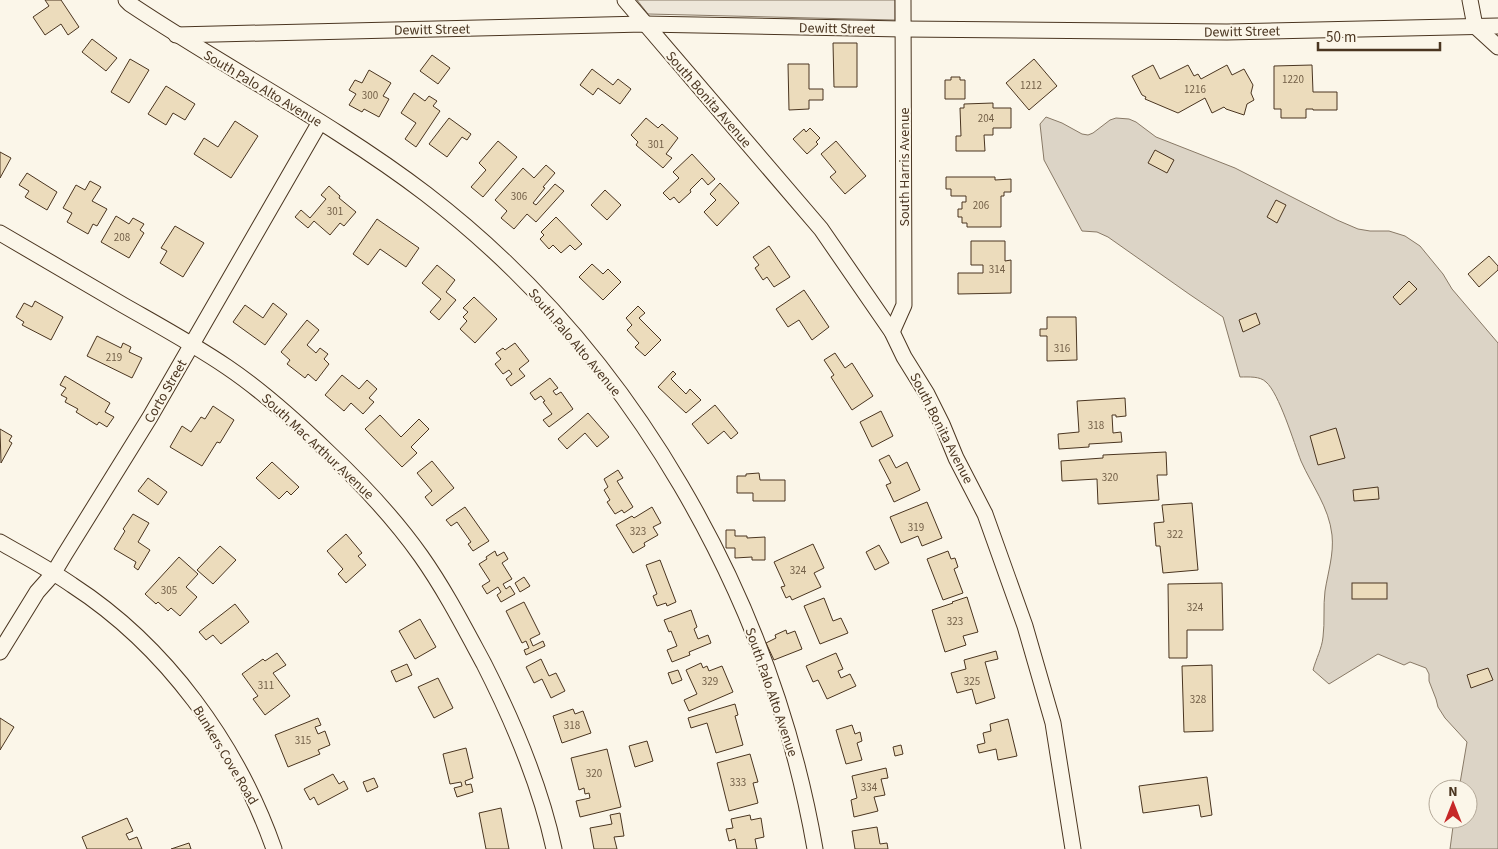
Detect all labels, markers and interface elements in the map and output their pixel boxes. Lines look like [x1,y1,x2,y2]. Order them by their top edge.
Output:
street label: Dewitt Street [799,18,876,40]
street label: Dewitt Street [394,19,471,41]
scale bar [1318,20,1440,52]
street label: Dewitt Street [1204,21,1281,43]
text: 50 m [1326,27,1356,48]
street label: South Palo Alto Avenue [199,45,326,132]
street label: South Bonita Avenue [661,47,756,152]
house number: 1220 [1282,72,1304,87]
house number: 1212 [1020,78,1042,93]
house number: 1216 [1184,82,1206,97]
house number: 300 [362,88,378,103]
street label: South Harris Avenue [895,107,915,227]
house number: 204 [978,111,995,126]
house number: 301 [648,137,664,152]
house number: 306 [511,189,528,204]
house number: 206 [973,198,990,213]
house number: 301 [327,204,343,219]
house number: 208 [114,230,131,245]
house number: 314 [989,262,1006,277]
street label: South Palo Alto Avenue [523,284,625,401]
house number: 316 [1054,341,1071,356]
house number: 219 [106,350,122,365]
street label: Corto Street [140,356,192,427]
street label: South Bonita Avenue [904,369,978,487]
street label: South Mac Arthur Avenue [257,389,378,504]
house number: 318 [1088,418,1105,433]
house number: 320 [1102,470,1118,485]
house number: 319 [908,520,924,535]
house number: 323 [630,524,646,539]
house number: 322 [1167,527,1183,542]
house number: 324 [790,563,807,578]
house number: 305 [161,583,177,598]
house number: 324 [1187,600,1204,615]
house number: 323 [947,614,963,629]
street label: South Palo Alto Avenue [740,625,803,760]
house number: 329 [702,674,718,689]
house number: 325 [964,674,980,689]
house number: 311 [258,678,274,693]
house number: 328 [1190,692,1207,707]
street label: Bunkers Cove Road [188,702,263,809]
house number: 318 [564,718,581,733]
house number: 315 [295,733,311,748]
house number: 320 [586,766,602,781]
house number: 333 [730,775,746,790]
north arrow [1428,779,1478,829]
house number: 334 [861,780,878,795]
text: N [1448,782,1458,802]

